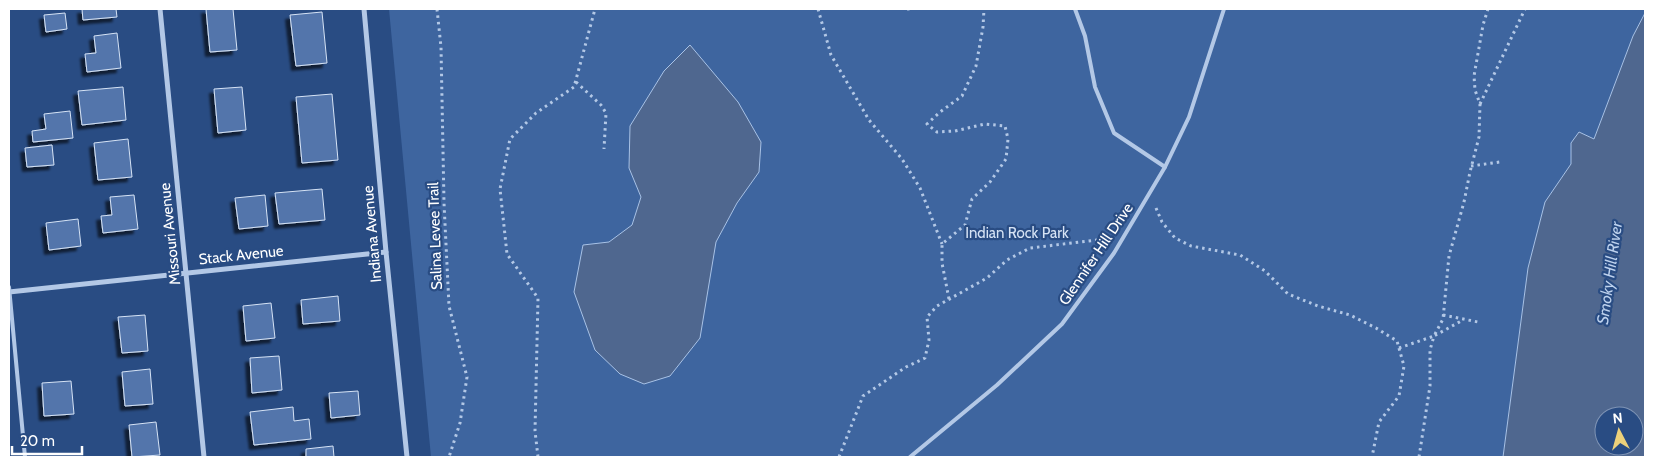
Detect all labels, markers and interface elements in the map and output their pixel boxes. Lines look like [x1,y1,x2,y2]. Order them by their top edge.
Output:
street label: Salina Levee Trail [424,181,446,290]
street label: Missouri Avenue [156,182,184,286]
street label: Indiana Avenue [359,184,385,283]
street label: Glennifer Hill Drive [1055,199,1137,309]
water label: Smoky Hill River [1593,219,1626,326]
park label: Indian Rock Park [965,224,1069,242]
street label: Stack Avenue [198,242,285,268]
north arrow [1594,406,1644,456]
text: N [1612,409,1624,428]
scale bar [12,424,82,456]
text: 20 m [20,432,55,450]

